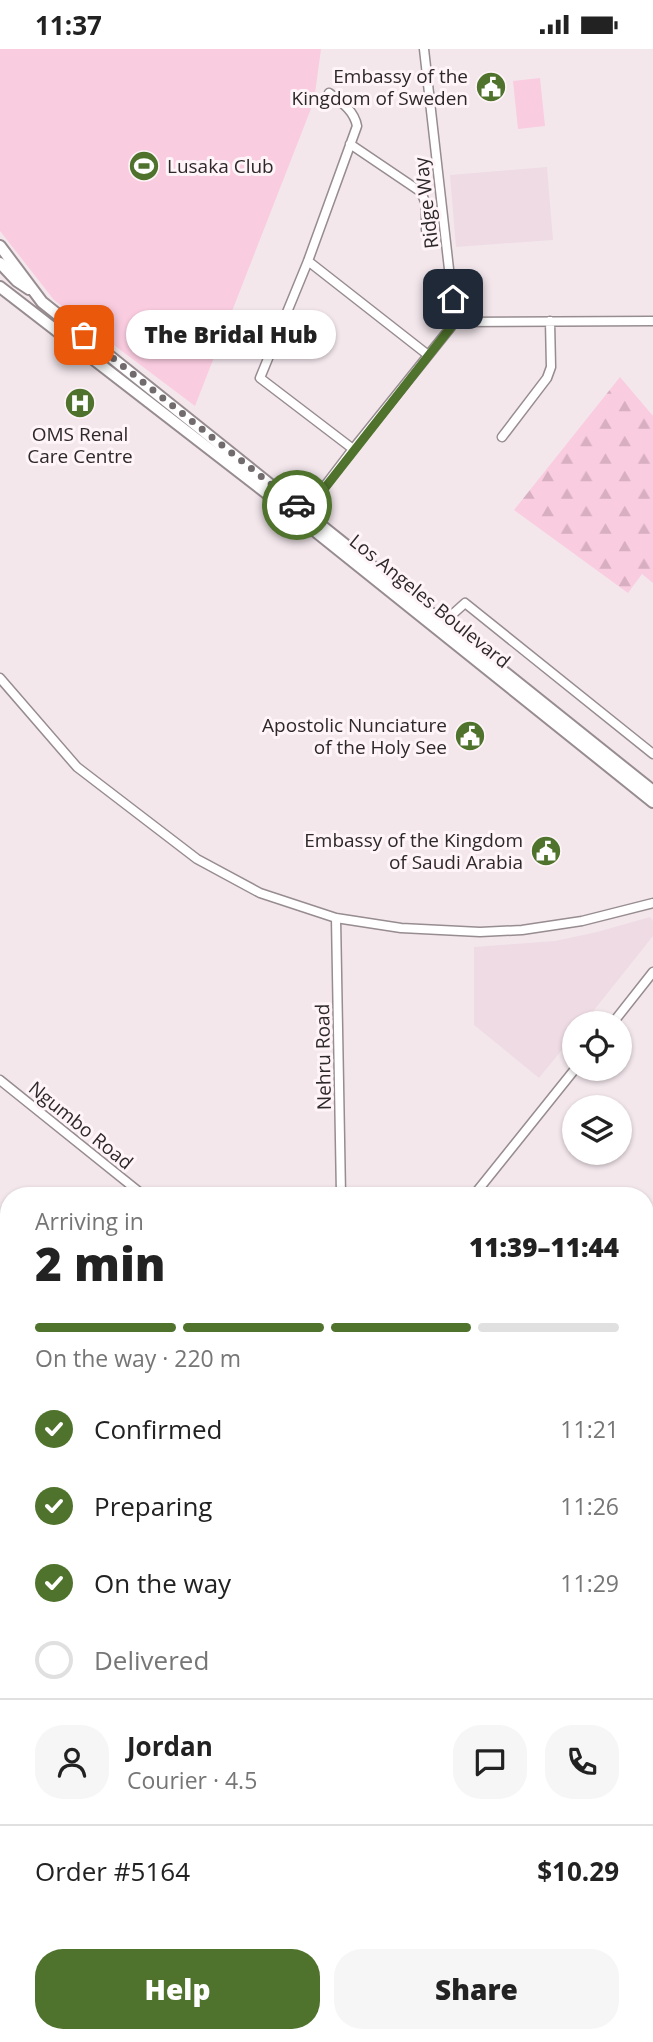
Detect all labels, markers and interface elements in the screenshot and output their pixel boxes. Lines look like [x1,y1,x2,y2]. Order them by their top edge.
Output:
text: 11:37 [35,7,102,43]
place label: Embassy of the Kingdom of Sweden [292,63,468,111]
public building icon: Embassy of the Kingdom of Sweden [474,70,508,104]
sports icon: Lusaka Club [127,149,161,183]
place label: Lusaka Club [167,153,274,179]
street label: Ridge Way [407,155,444,250]
pin [423,269,483,329]
icon: home [434,280,472,318]
pin [54,305,114,365]
callout: The Bridal Hub [126,311,336,359]
icon: bag [65,316,103,354]
text: The Bridal Hub [144,318,318,350]
hospital icon: OMS Renal Care Centre [63,386,97,420]
place label: OMS Renal Care Centre [27,421,133,469]
courier [262,470,332,540]
icon: car [278,486,316,524]
street label: Los Angeles Boulevard [344,528,516,674]
place label: Apostolic Nunciature of the Holy See [262,712,447,760]
public building icon: Apostolic Nunciature of the Holy See [453,719,487,753]
place label: Embassy of the Kingdom of Saudi Arabia [304,827,523,875]
public building icon: Embassy of the Kingdom of Saudi Arabia [529,834,563,868]
street label: Nehru Road [309,1004,337,1110]
map controls [562,1011,632,1165]
button: locate [562,1011,632,1081]
street label: Ngumbo Road [23,1075,139,1175]
button: layers [562,1095,632,1165]
text: Arriving in [35,1205,144,1237]
text: 11:39–11:44 [469,1229,619,1265]
text: 2 min [35,1232,166,1294]
text: On the way · 220 m [35,1342,241,1374]
icon: check [35,1410,73,1448]
text: Confirmed [94,1411,222,1447]
text: 11:21 [560,1413,619,1445]
icon: check [35,1487,73,1525]
text: Preparing [94,1488,212,1524]
text: 11:26 [560,1490,619,1522]
icon: check [35,1564,73,1602]
text: On the way [94,1565,231,1601]
text: 11:29 [560,1567,619,1599]
text: Delivered [94,1642,209,1678]
button: person [35,1725,109,1799]
button: chat [453,1725,527,1799]
button: phone [545,1725,619,1799]
text: Jordan [127,1728,213,1764]
text: Courier · 4.5 [127,1764,257,1796]
text: Order #5164 [35,1853,190,1889]
text: $10.29 [537,1853,619,1889]
button: Help [35,1949,320,2029]
button: Share [334,1949,619,2029]

